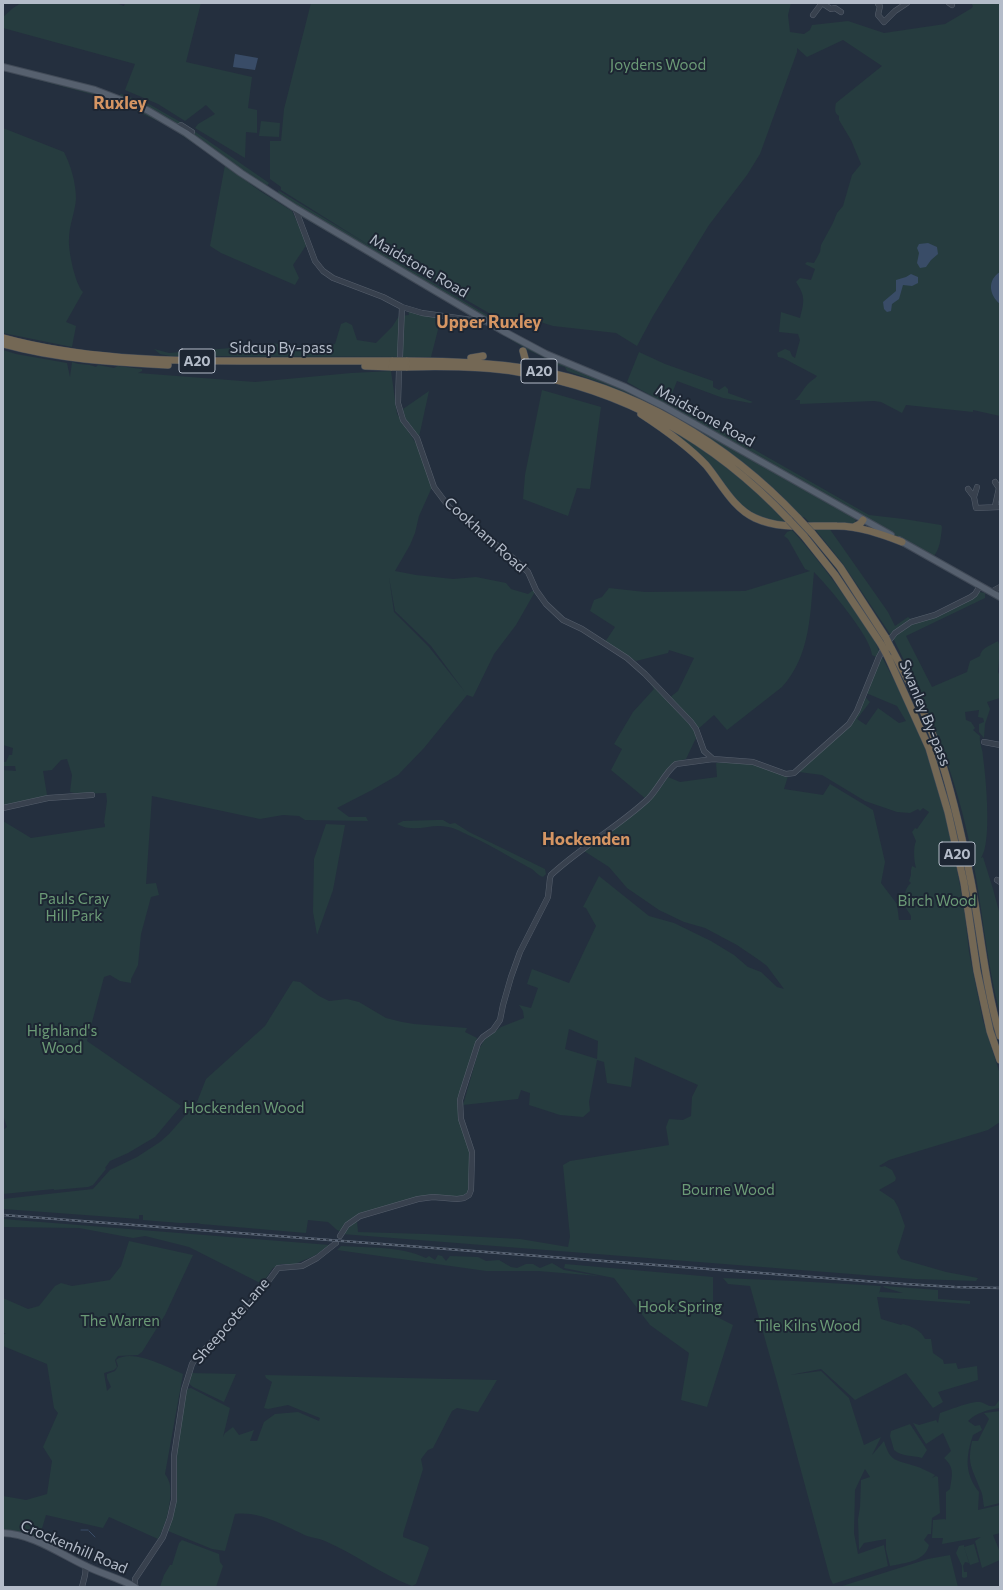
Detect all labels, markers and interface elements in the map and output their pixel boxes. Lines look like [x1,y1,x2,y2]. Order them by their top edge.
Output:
park label: Joydens Wood [610,56,706,74]
district label: Ruxley [93,93,147,113]
street label: Maidstone Road [367,231,471,301]
district label: Upper Ruxley [436,312,542,332]
street label: Sidcup By-pass [230,339,332,357]
road number: A20 [179,349,215,373]
road number: A20 [521,359,557,383]
street label: Maidstone Road [652,381,758,451]
street label: Cookham Road [440,494,530,576]
street label: Swanley By-pass [895,657,955,769]
district label: Hockenden [542,829,630,849]
road number: A20 [939,842,975,866]
park label: Pauls Cray Hill Park [39,890,109,925]
park label: Birch Wood [898,892,976,910]
park label: Highland's Wood [27,1022,97,1057]
park label: Hockenden Wood [184,1099,304,1117]
park label: Bourne Wood [681,1181,775,1199]
street label: Sheepcote Lane [189,1274,273,1368]
park label: Hook Spring [638,1298,722,1316]
park label: The Warren [80,1312,160,1330]
park label: Tile Kilns Wood [756,1317,860,1335]
street label: Crockenhill Road [18,1516,130,1578]

